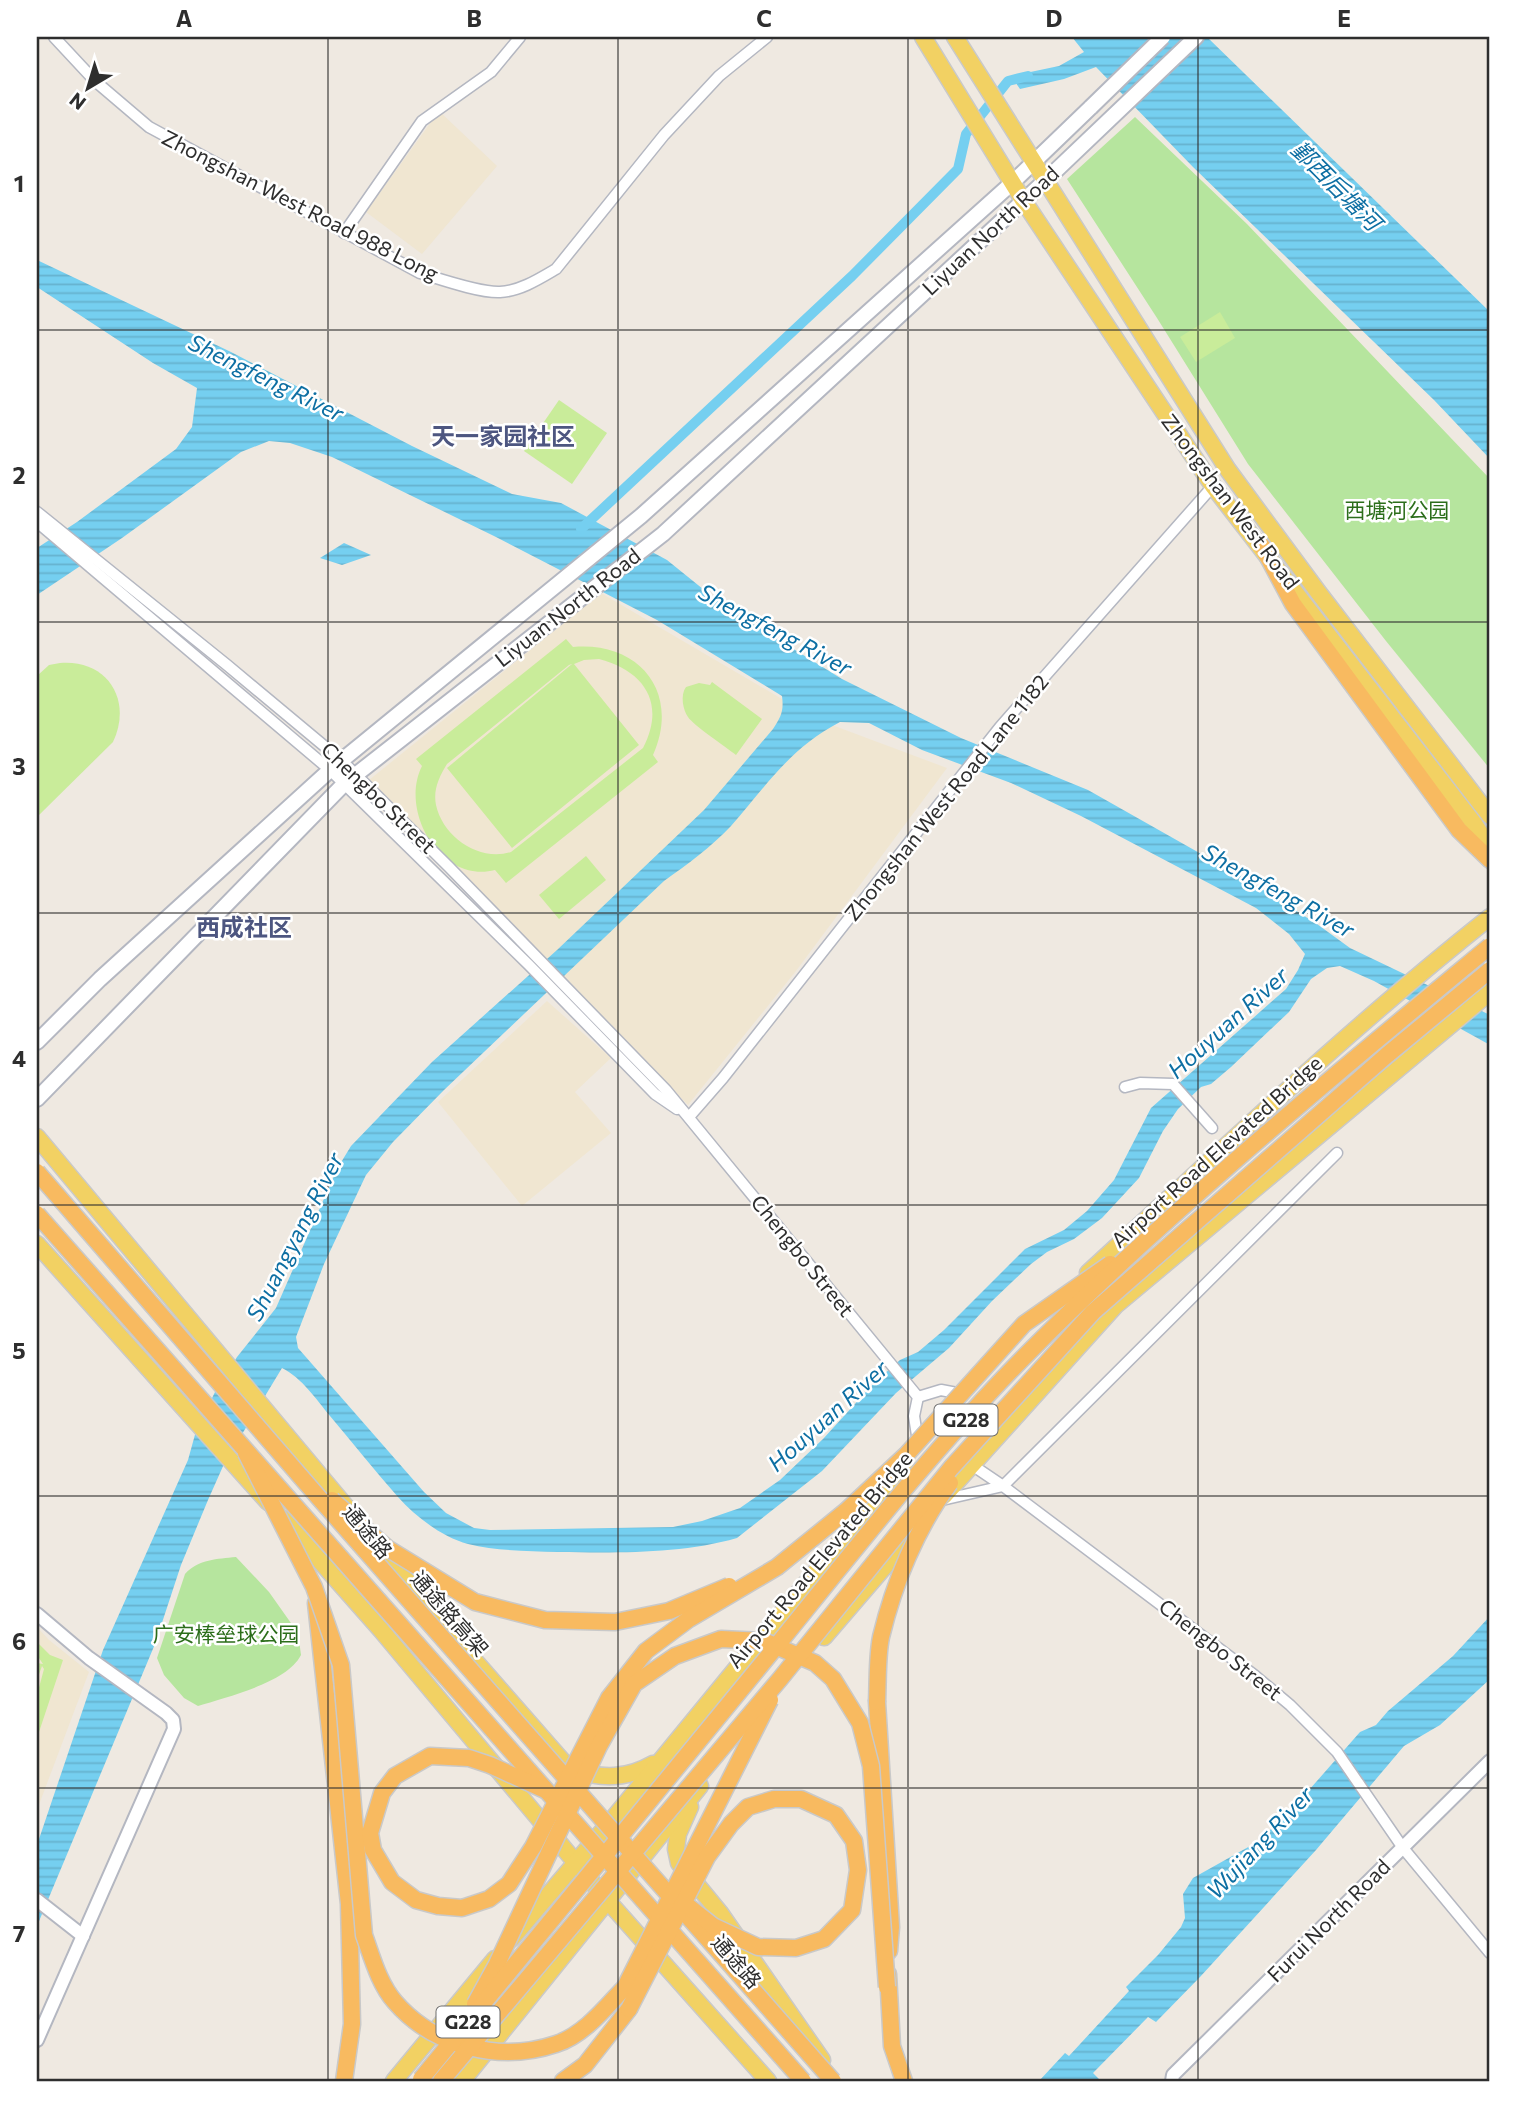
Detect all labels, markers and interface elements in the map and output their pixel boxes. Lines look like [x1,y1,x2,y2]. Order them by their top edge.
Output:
text: A [176,4,193,32]
text: B [466,4,482,32]
text: C [756,4,772,32]
text: D [1046,4,1063,32]
text: E [1337,4,1351,32]
north arrow [52,52,122,122]
text: N [65,88,90,115]
street label: Zhongshan West Road 988 Long [158,124,443,286]
water label: 鄞西后塘河 [1286,135,1390,239]
street label: Liyuan North Road [917,160,1063,300]
text: 1 [14,169,24,197]
water label: Shengfeng River [184,327,349,427]
street label: Zhongshan West Road [1157,409,1305,594]
district label: 天一家园社区 [431,421,575,450]
text: 2 [12,461,26,489]
park label: 西塘河公园 [1345,497,1450,522]
street label: Liyuan North Road [489,542,645,671]
water label: Shengfeng River [694,577,858,682]
street label: Zhongshan West Road Lane 1182 [839,669,1053,925]
street label: Chengbo Street [317,736,441,858]
text: 3 [12,752,26,780]
water label: Shengfeng River [1198,837,1360,944]
district label: 西成社区 [196,912,292,941]
water label: Houyuan River [1161,960,1294,1084]
text: 4 [12,1044,26,1072]
street label: Airport Road Elevated Bridge [1105,1050,1327,1252]
water label: Shuangyang River [240,1147,349,1325]
street label: Chengbo Street [746,1189,860,1321]
text: 5 [12,1336,26,1364]
water label: Houyuan River [761,1353,894,1477]
road number: G228 [934,1404,998,1436]
street label: Airport Road Elevated Bridge [721,1446,917,1672]
street label: 通途路 [338,1499,398,1563]
street label: 通途路高架 [406,1565,494,1661]
street label: Chengbo Street [1154,1593,1287,1705]
park label: 广安棒垒球公园 [153,1621,300,1646]
text: 6 [12,1627,26,1655]
water label: Wujiang River [1200,1780,1319,1904]
street label: Furui North Road [1261,1853,1395,1987]
text: 7 [13,1919,25,1947]
street label: 通途路 [707,1929,767,1993]
road number: G228 [436,2006,500,2038]

